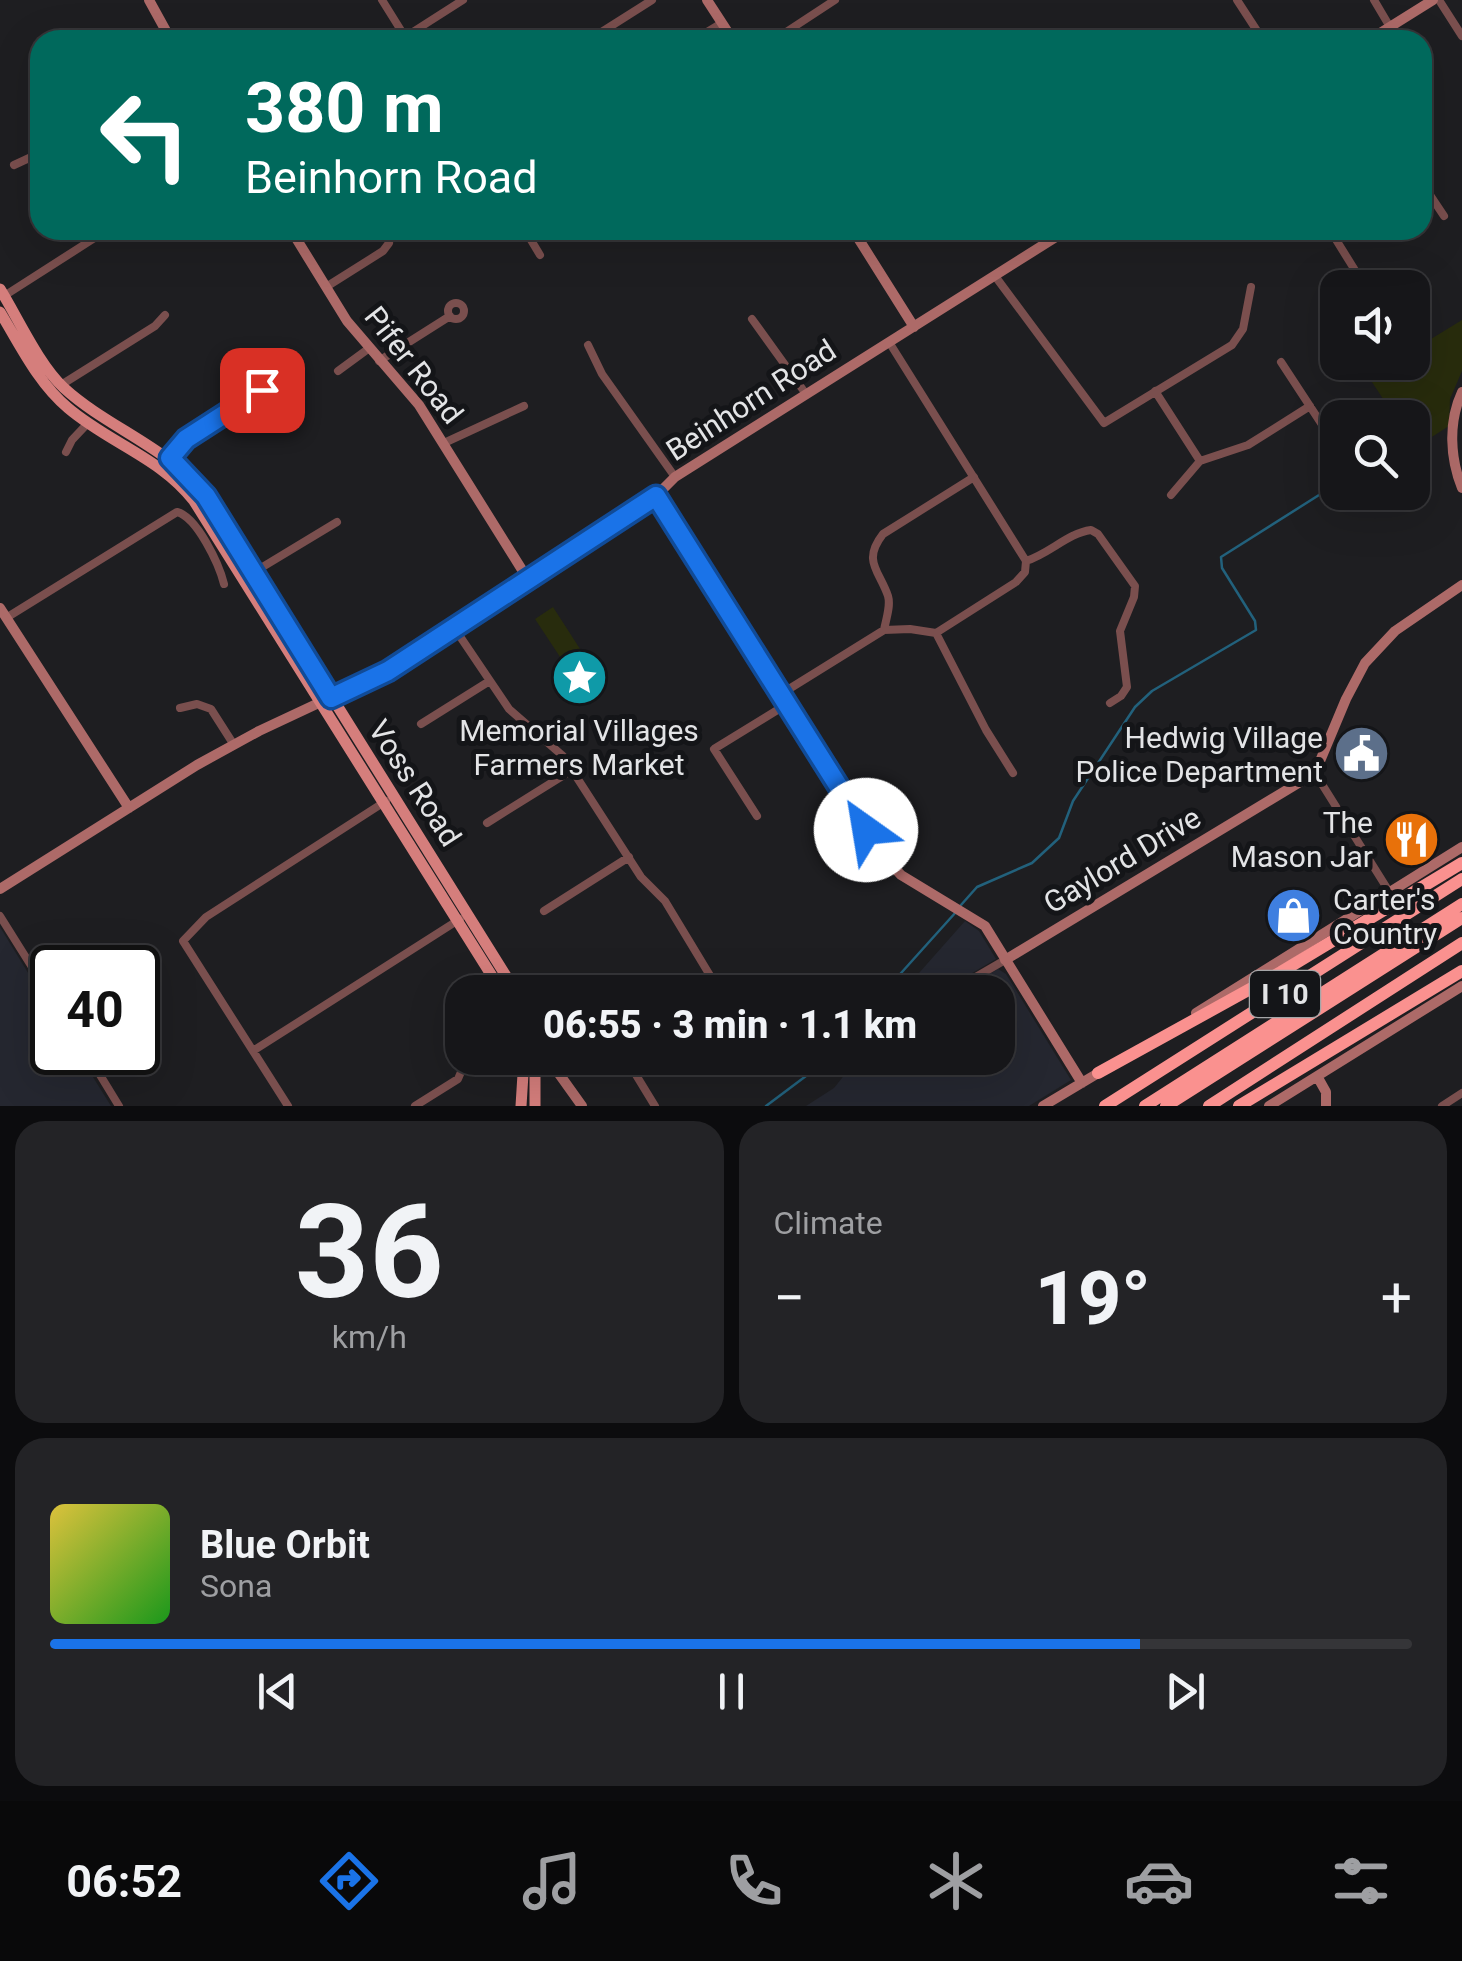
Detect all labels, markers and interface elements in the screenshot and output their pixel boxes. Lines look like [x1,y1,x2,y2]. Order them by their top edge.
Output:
text: 380 m [245,67,444,149]
icon: left [80,70,210,200]
text: Beinhorn Road [245,151,538,204]
map controls [1320,270,1430,510]
button: sound [1320,270,1430,380]
street label: Pifer Road [358,300,470,430]
street label: Beinhorn Road [660,332,842,468]
pin [220,348,305,433]
icon: arrive [235,363,290,418]
button: search [1320,400,1430,510]
place icon: Memorial Villages Farmers Market [549,647,609,707]
place label: Memorial Villages Farmers Market [459,713,699,782]
street label: Voss Road [361,714,469,852]
place label: Hedwig Village Police Department [1075,720,1323,789]
public building icon: Hedwig Village Police Department [1332,724,1392,784]
position arrow [814,778,918,882]
street label: Gaylord Drive [1037,799,1207,921]
place label: The Mason Jar [1231,805,1373,874]
restaurant icon: The Mason Jar [1382,809,1442,869]
place label: Carter's Country [1333,882,1437,951]
shop icon: Carter's Country [1264,886,1324,946]
speed limit sign: 40 [30,945,160,1075]
road number: I 10 [1250,971,1320,1017]
text: 06:55 · 3 min · 1.1 km [543,1003,917,1047]
text: 36 [295,1176,444,1329]
text: Climate [774,1204,883,1242]
text: 19° [1035,1254,1151,1342]
text: − [774,1266,805,1330]
text: + [1381,1266,1412,1330]
text: km/h [332,1318,407,1356]
text: Blue Orbit [200,1523,370,1567]
text: Sona [200,1567,272,1605]
icon: previous [250,1664,305,1719]
icon: pause [704,1664,759,1719]
icon: next [1158,1664,1213,1719]
icon: directions [314,1846,384,1916]
icon: music [517,1846,587,1916]
icon: phone [719,1846,789,1916]
icon: climate [921,1846,991,1916]
icon: car [1124,1846,1194,1916]
icon: filters [1326,1846,1396,1916]
text: 06:52 [66,1855,182,1908]

